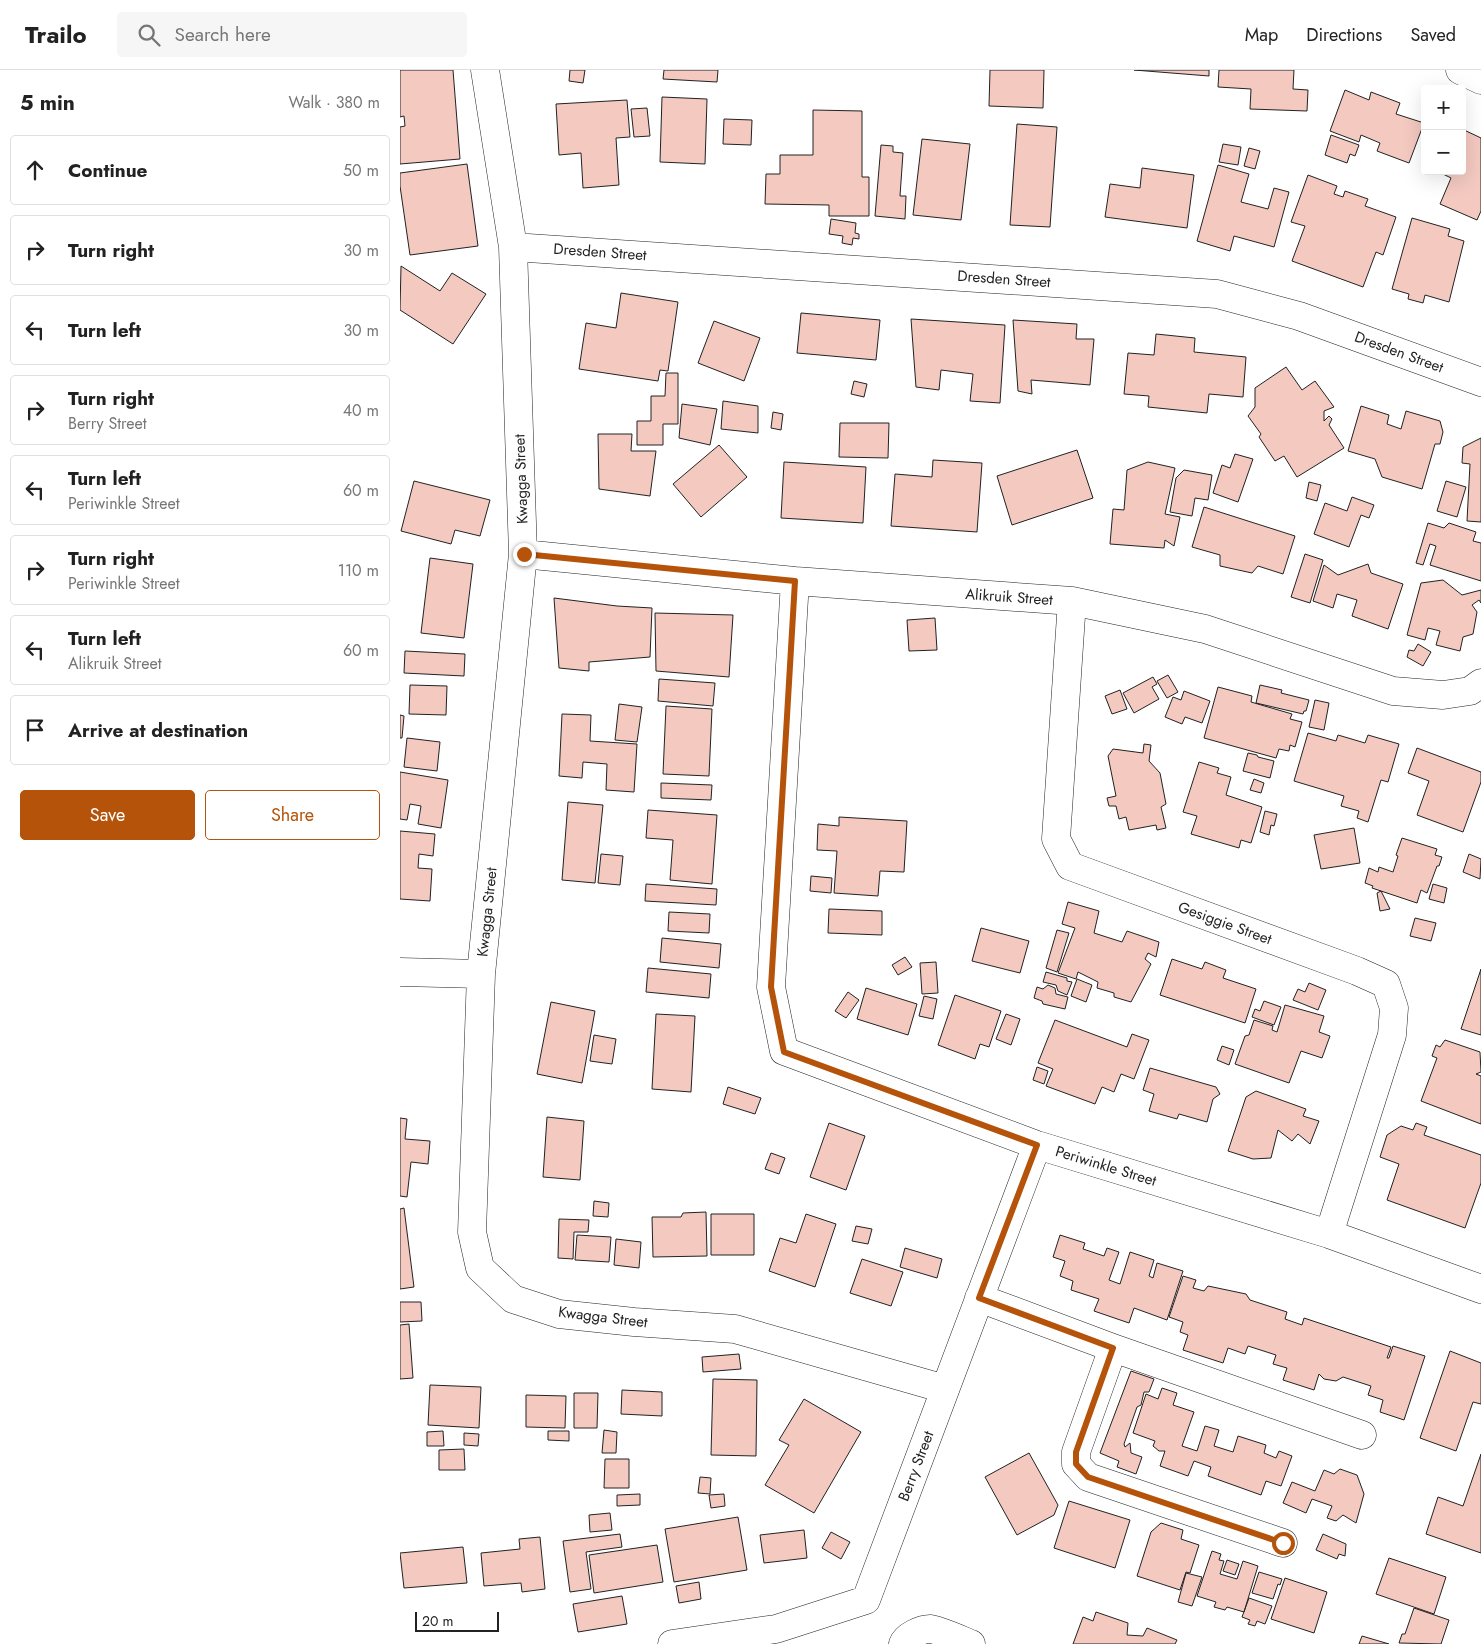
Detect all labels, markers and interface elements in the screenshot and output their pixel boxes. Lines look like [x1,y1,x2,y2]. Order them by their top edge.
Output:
search box [117,12,467,57]
text: Trailo [25,17,87,52]
icon: search [135,21,163,49]
text: Search here [175,21,271,48]
text: Map [1245,22,1278,48]
text: Directions [1306,22,1382,48]
text: Saved [1410,22,1456,48]
map controls [1421,85,1466,175]
button: + [1421,85,1466,130]
text: 5 min [20,88,75,118]
text: Walk · 380 m [289,91,380,114]
button: − [1421,130,1466,175]
icon: ahead [21,156,49,184]
text: Continue [68,157,147,184]
text: 50 m [343,159,379,182]
icon: right [21,236,49,264]
text: Turn right [68,237,154,264]
street label: Dresden Street [553,238,648,266]
text: 30 m [343,239,379,262]
street label: Dresden Street [957,265,1052,293]
icon: left [21,316,49,344]
text: Turn left [68,317,141,344]
text: 30 m [343,319,379,342]
street label: Dresden Street [1351,326,1447,378]
text: Turn right [68,385,154,412]
icon: right [21,396,49,424]
text: 40 m [343,399,379,422]
text: Berry Street [68,412,147,435]
street label: Kwagga Street [508,433,534,524]
text: Turn left [68,465,141,492]
icon: left [21,476,49,504]
text: 60 m [343,479,379,502]
text: Periwinkle Street [68,492,180,515]
route end [513,543,536,566]
text: Turn right [68,545,154,572]
icon: right [21,556,49,584]
text: 110 m [338,559,379,582]
text: Periwinkle Street [68,572,180,595]
street label: Alikruik Street [965,583,1054,611]
text: Turn left [68,625,141,652]
icon: left [21,636,49,664]
text: 60 m [343,639,379,662]
text: Alikruik Street [68,652,162,675]
icon: arrive [21,716,49,744]
text: Arrive at destination [68,717,248,744]
button: Save [20,790,195,840]
button: Share [205,790,380,840]
street label: Kwagga Street [471,866,503,958]
street label: Gesiggie Street [1175,896,1275,950]
street label: Periwinkle Street [1053,1140,1160,1192]
street label: Kwagga Street [557,1301,649,1333]
street label: Berry Street [893,1427,940,1504]
route start [1272,1532,1295,1555]
scale bar [415,1609,499,1632]
text: 20 m [422,1611,454,1631]

